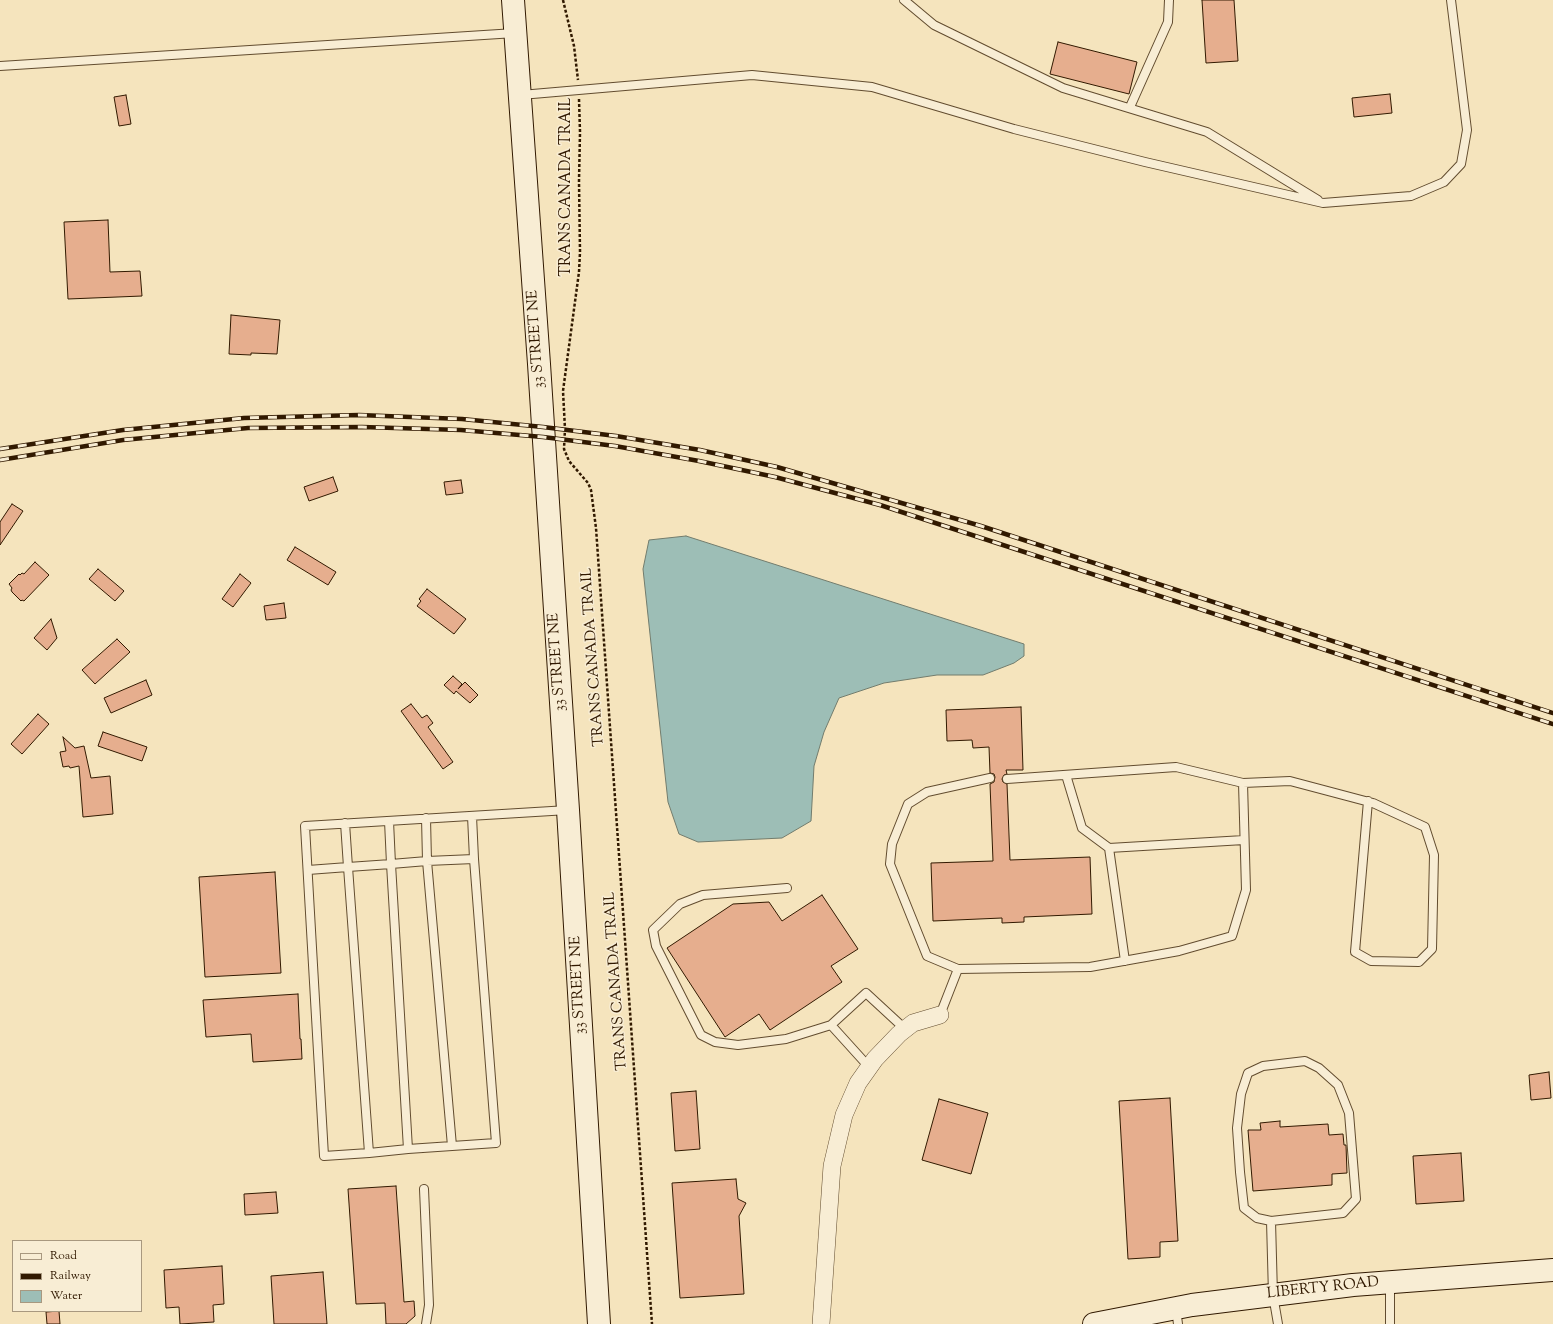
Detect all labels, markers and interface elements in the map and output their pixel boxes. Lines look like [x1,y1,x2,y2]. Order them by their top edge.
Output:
street label: TRANS CANADA TRAIL [558,97,576,277]
street label: 33 STREET NE [525,289,549,389]
street label: TRANS CANADA TRAIL [579,567,609,747]
street label: 33 STREET NE [546,612,570,712]
street label: TRANS CANADA TRAIL [602,891,632,1071]
street label: 33 STREET NE [567,935,591,1035]
legend [12,1240,142,1312]
text: Road [50,1247,77,1265]
text: Railway [50,1267,91,1285]
street label: LIBERTY ROAD [1266,1274,1380,1304]
text: Water [50,1287,82,1305]

